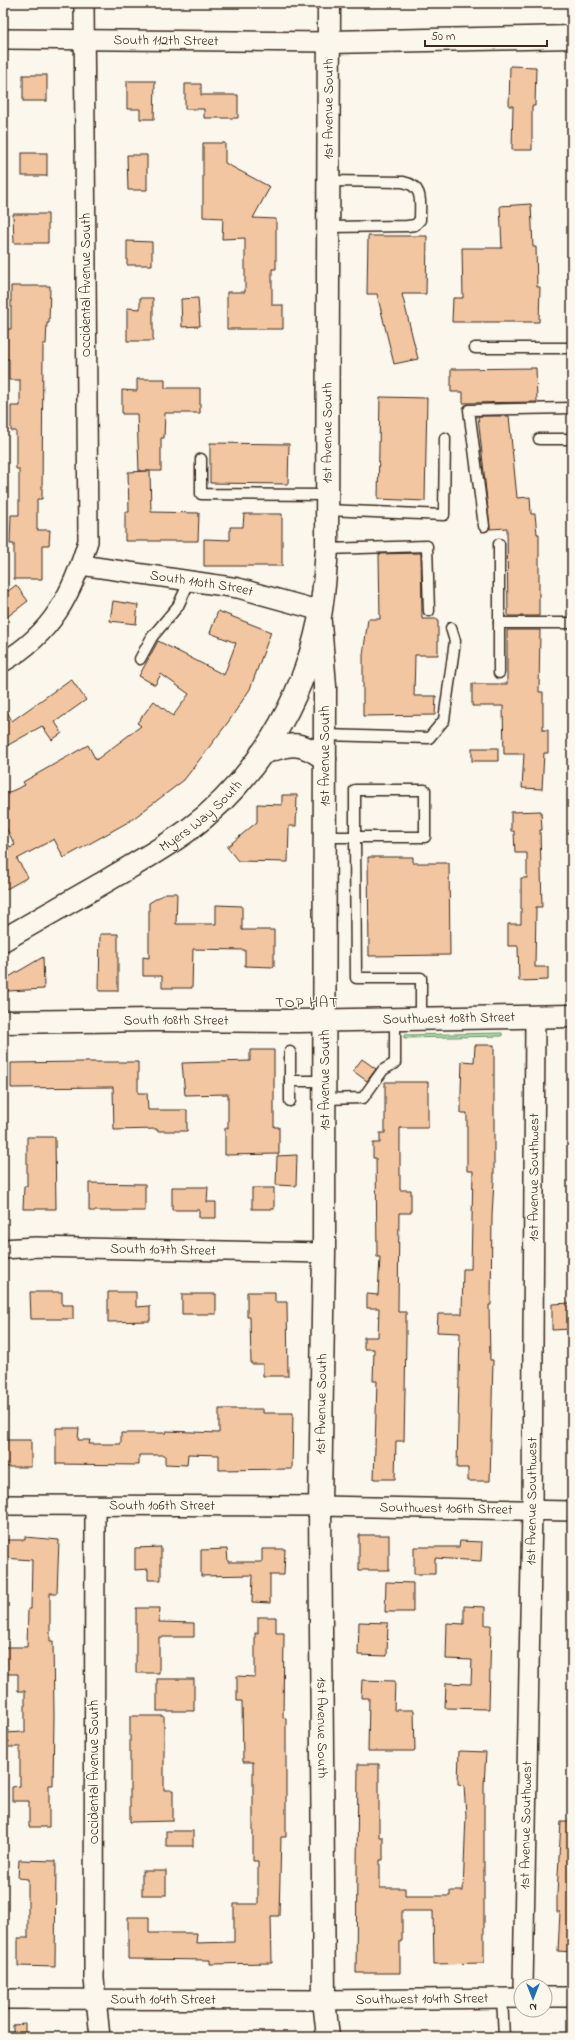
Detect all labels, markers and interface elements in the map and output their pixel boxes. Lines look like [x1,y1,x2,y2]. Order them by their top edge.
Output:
scale bar [425,22,547,48]
text: 50 m [431,28,455,46]
street label: South 112th Street [113,30,219,51]
street label: 1st Avenue South [318,58,339,159]
street label: Occidental Avenue South [76,213,97,357]
street label: 1st Avenue South [317,382,338,483]
street label: South 110th Street [149,565,256,602]
street label: 1st Avenue South [315,706,336,806]
street label: Myers Way South [155,776,247,857]
district label: TOP HAT [275,992,339,1014]
street label: Southwest 108th Street [383,1007,516,1030]
street label: South 108th Street [123,1009,229,1031]
street label: 1st Avenue South [315,1030,336,1130]
street label: 1st Avenue Southwest [523,1113,545,1241]
street label: South 107th Street [110,1238,216,1261]
street label: 1st Avenue South [311,1353,333,1455]
street label: 1st Avenue Southwest [520,1437,543,1565]
street label: South 106th Street [109,1495,215,1516]
street label: Southwest 106th Street [379,1497,513,1520]
street label: 1st Avenue South [311,1677,333,1778]
street label: Occidental Avenue South [84,1700,105,1844]
street label: 1st Avenue Southwest [514,1760,538,1889]
north arrow [513,1978,553,2018]
street label: Southwest 104th Street [355,1988,489,2010]
street label: South 104th Street [110,1989,216,2010]
text: N [529,1999,537,2015]

